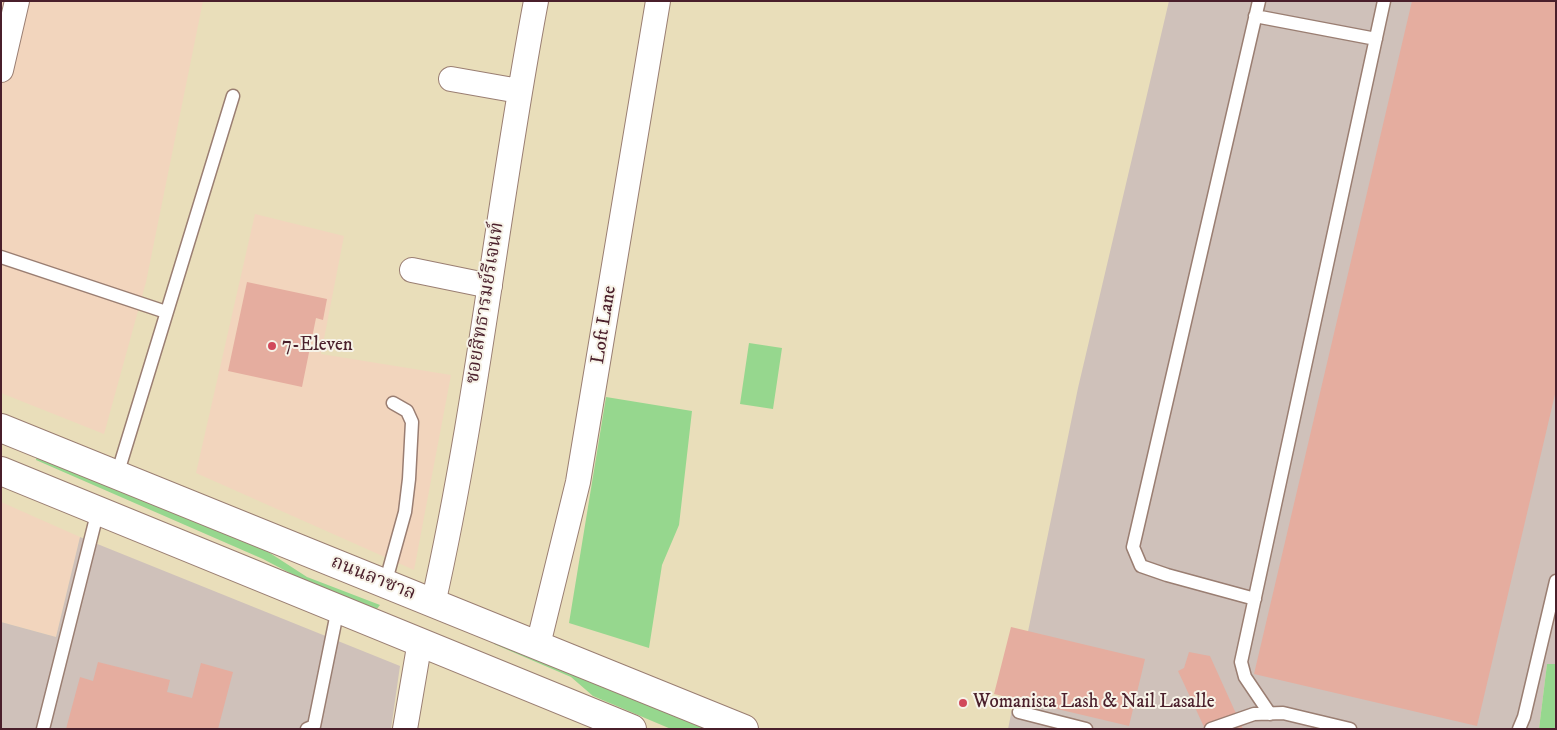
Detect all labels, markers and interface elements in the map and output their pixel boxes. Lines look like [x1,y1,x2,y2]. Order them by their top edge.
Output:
street label: ซอยสิทธารมย์รีเจนท์ [462,221,510,385]
street label: Loft Lane [588,284,622,366]
place label: 7-Eleven [282,335,353,357]
marker: 7-Eleven [266,340,278,352]
street label: ถนนลาซาล [327,552,419,606]
place label: Womanista Lash & Nail Lasalle [973,692,1215,714]
marker: Womanista Lash & Nail Lasalle [957,697,969,709]

